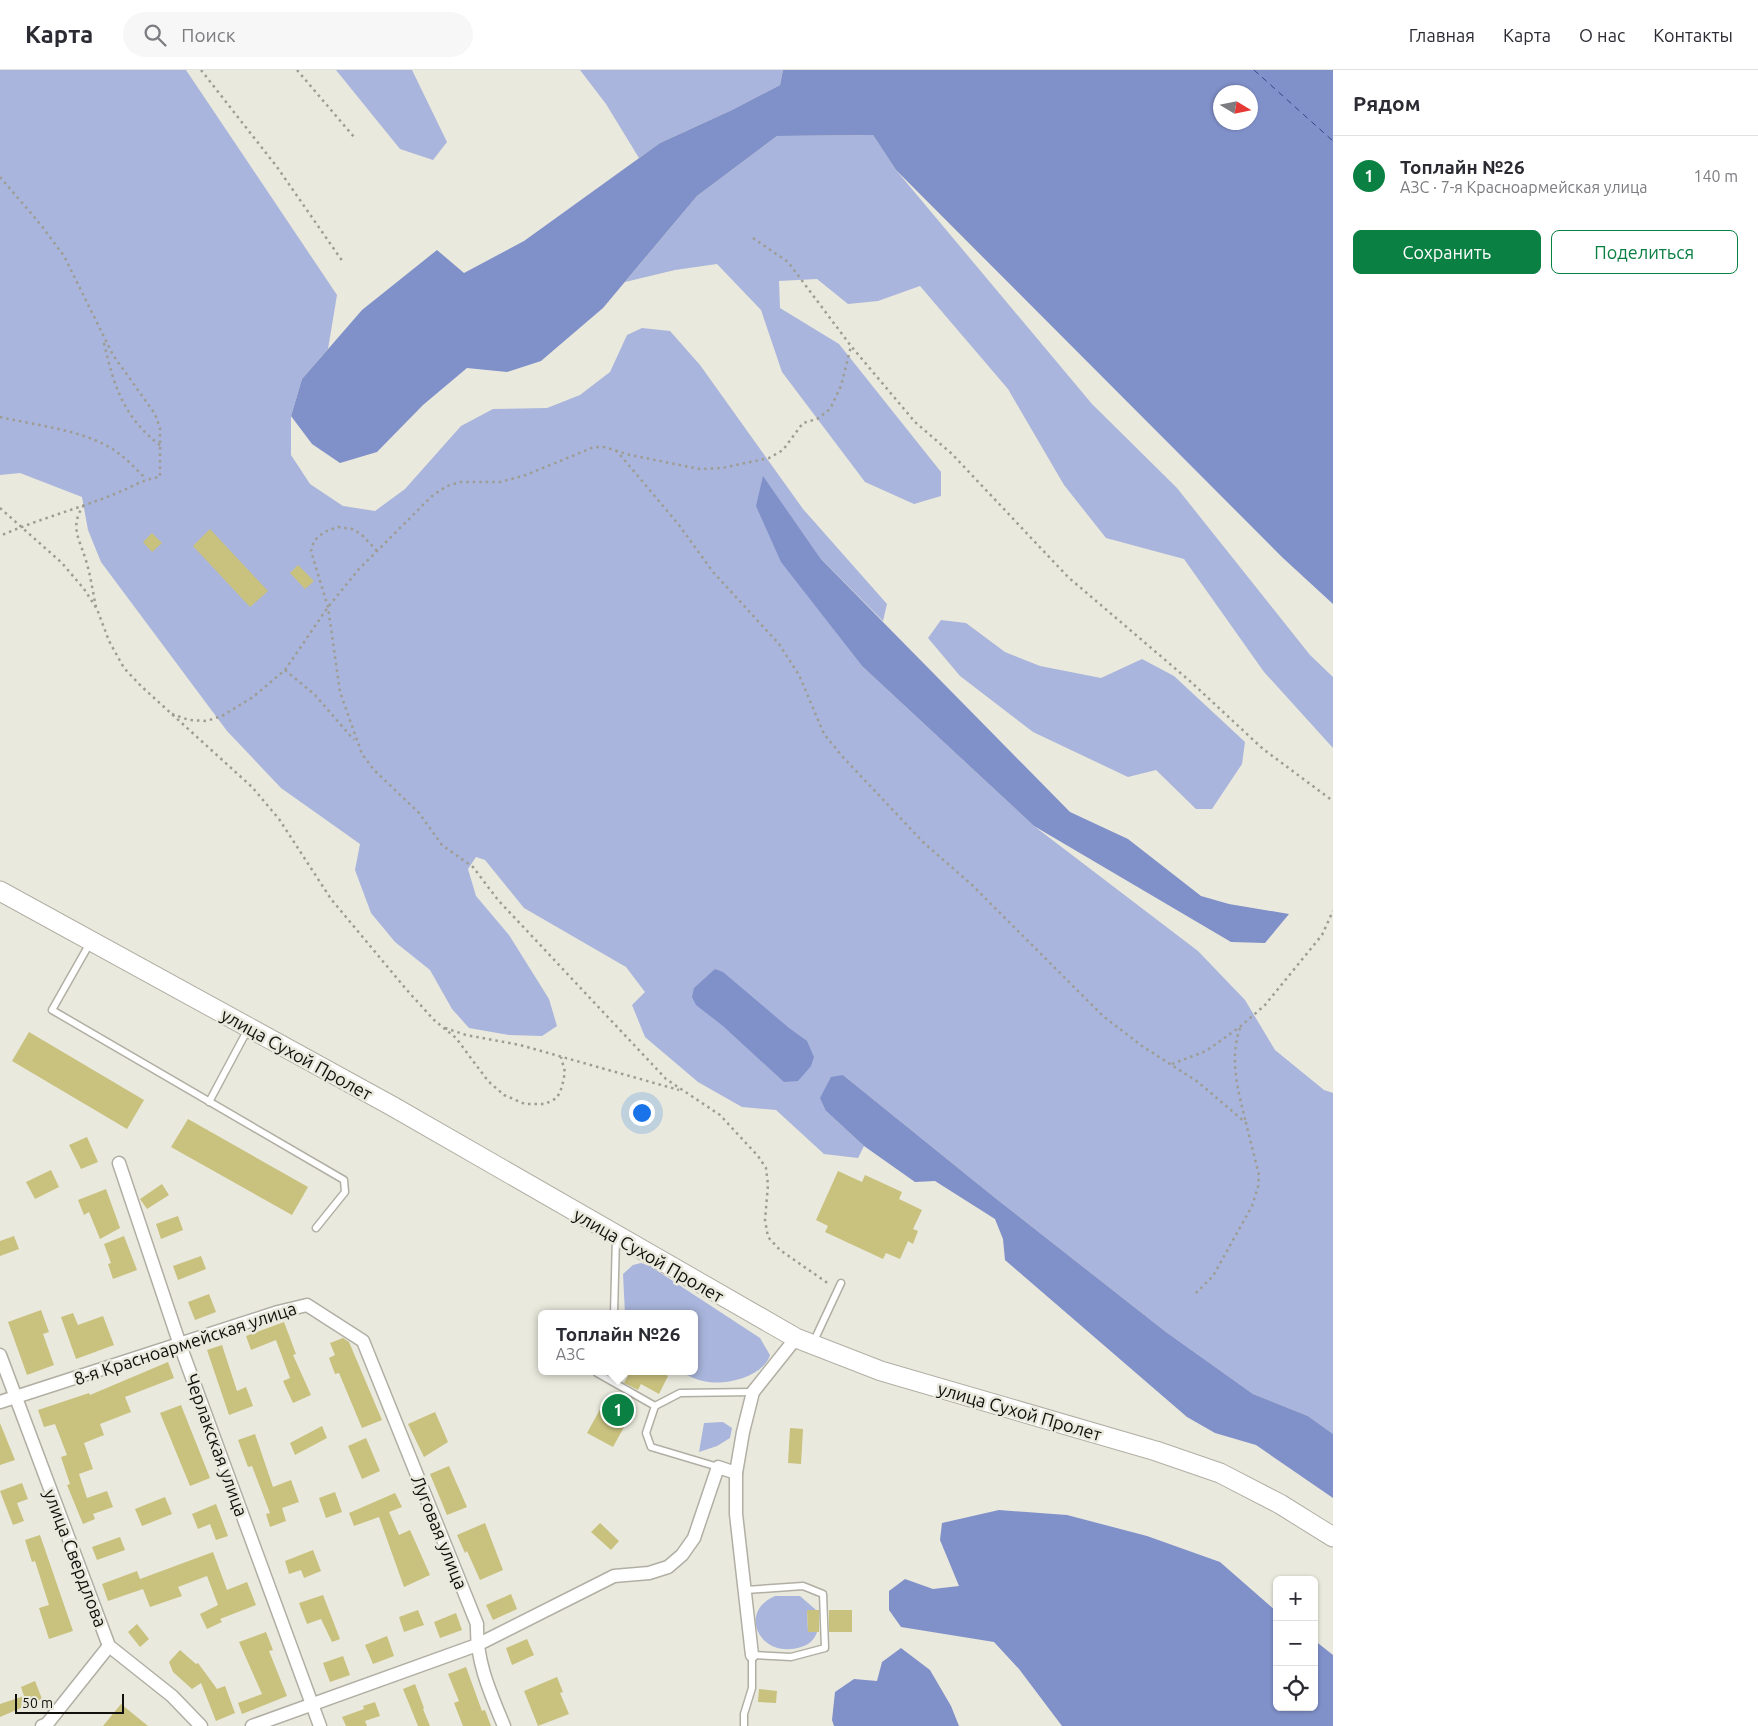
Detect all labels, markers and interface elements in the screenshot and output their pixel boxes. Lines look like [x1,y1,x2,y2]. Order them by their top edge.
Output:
search box [123,12,473,57]
text: Карта [25,21,93,48]
icon: search [141,21,169,49]
text: Поиск [181,24,235,46]
text: Главная [1409,25,1475,45]
text: Карта [1503,25,1551,45]
text: О нас [1579,25,1625,45]
text: Контакты [1653,25,1733,45]
north arrow [1213,85,1258,130]
text: Рядом [1353,91,1421,115]
text: Топлайн №26 [1400,156,1525,178]
text: 1 [1364,167,1374,185]
text: 140 m [1693,167,1738,185]
text: АЗС · 7-я Красноармейская улица [1400,178,1648,196]
button: Сохранить [1353,230,1541,274]
button: Поделиться [1551,230,1738,274]
street label: улица Сухой Пролет [218,1004,376,1104]
your location [629,1100,655,1126]
street label: улица Сухой Пролет [571,1204,727,1306]
street label: 8-я Красноармейская улица [71,1298,299,1388]
popup [538,1310,698,1375]
text: Топлайн №26 [556,1323,680,1345]
text: АЗС [556,1345,585,1363]
street label: Черлакская улица [182,1371,252,1519]
street label: улица Сухой Пролет [936,1378,1104,1444]
pin: 1 [602,1391,634,1429]
street label: Луговая улица [408,1472,472,1592]
street label: улица Свердлова [41,1486,111,1630]
map controls [1273,1576,1318,1711]
button: + [1273,1576,1318,1621]
button: − [1273,1621,1318,1666]
button: locate [1273,1666,1318,1711]
scale bar [15,1691,124,1714]
text: 50 m [22,1695,53,1711]

